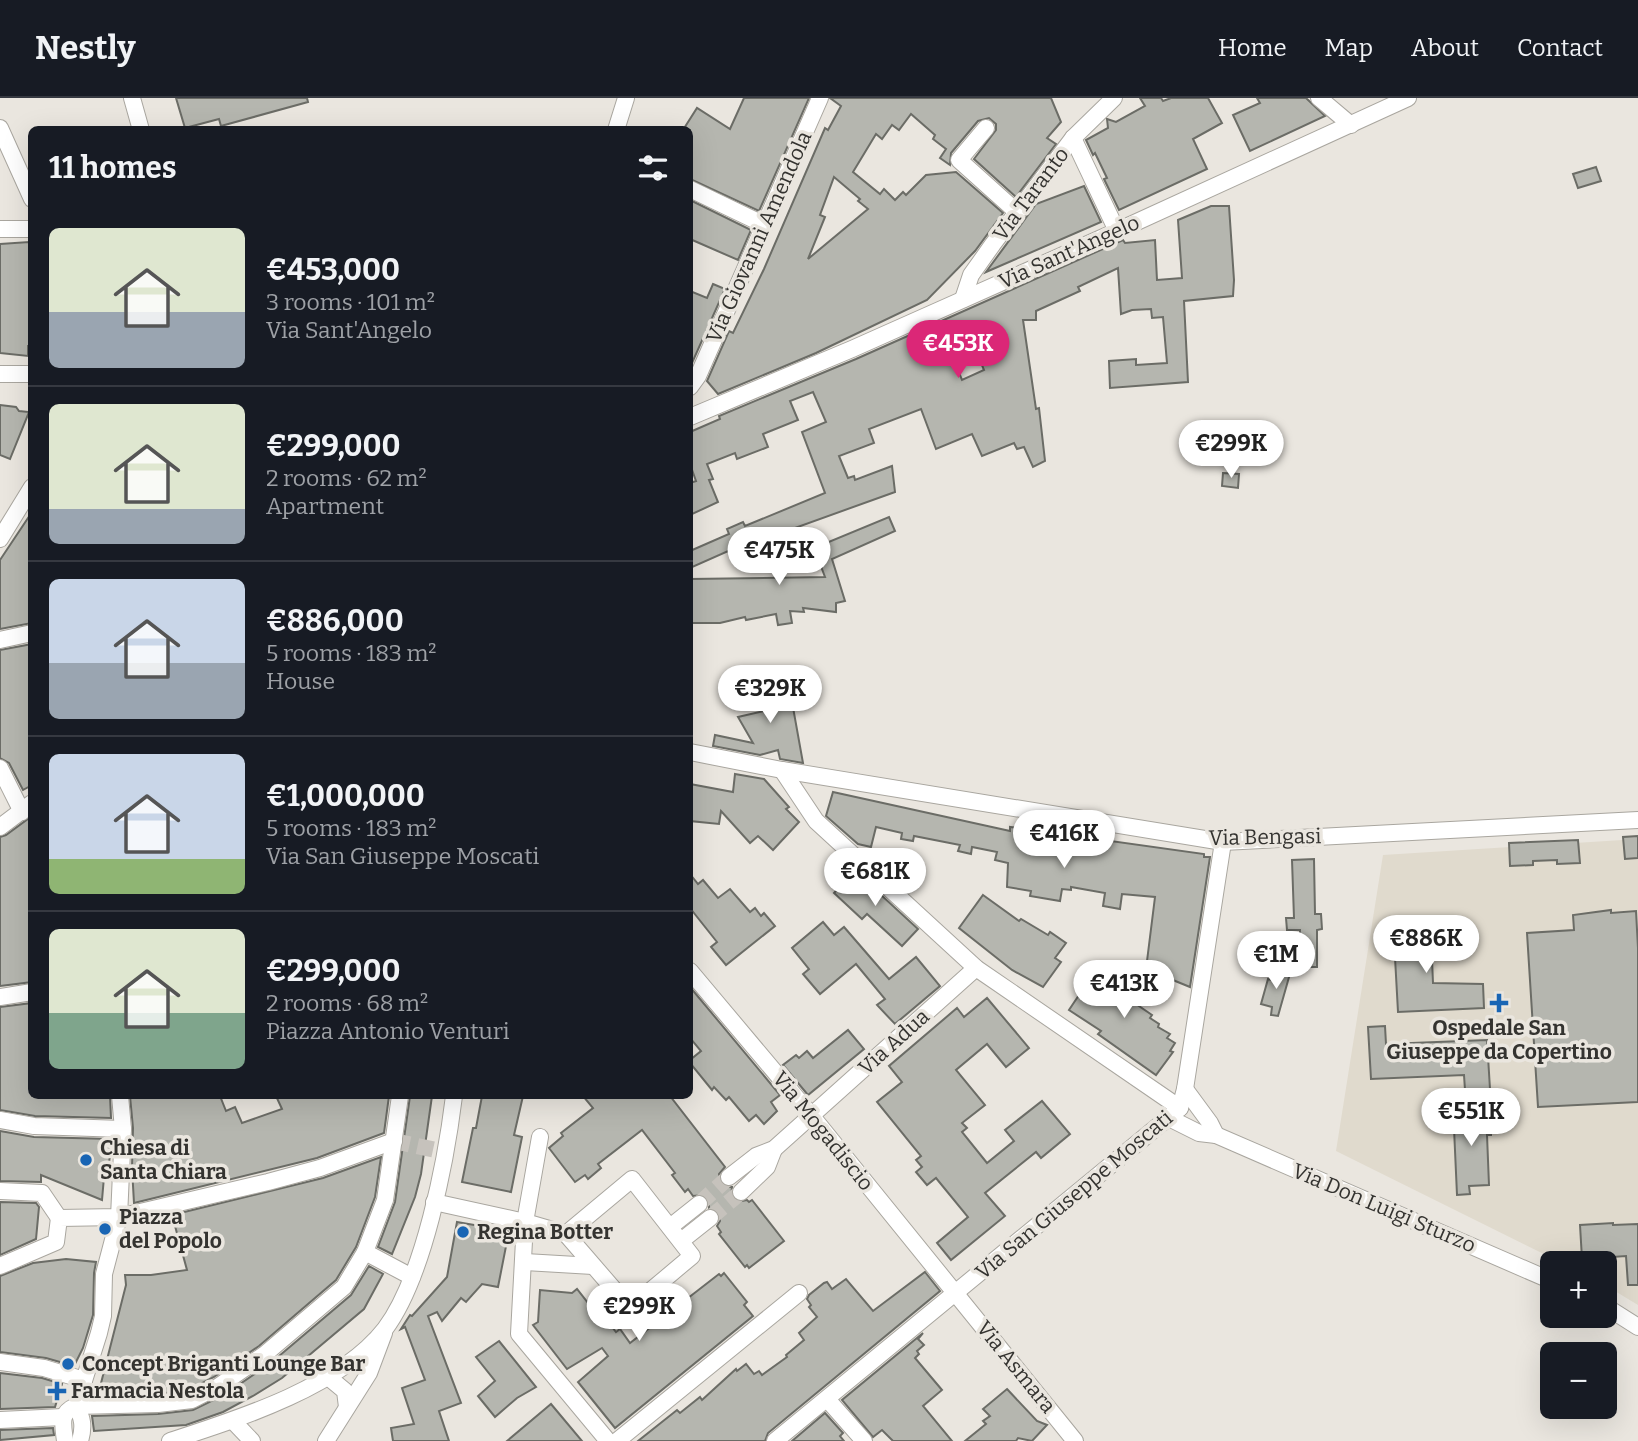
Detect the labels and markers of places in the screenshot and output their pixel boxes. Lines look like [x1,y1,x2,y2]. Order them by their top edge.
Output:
pin: €453K [909,320,1007,380]
pin: €299K [1182,420,1280,480]
pin: €475K [730,528,828,587]
pin: €329K [721,666,819,725]
pin: €416K [1015,810,1113,870]
pin: €681K [826,848,924,908]
pin: €886K [1377,916,1475,975]
pin: €1M [1242,932,1310,991]
pin: €413K [1075,960,1173,1020]
marker: Ospedale San Giuseppe da Copertino [1489,993,1509,1013]
place label: Ospedale San Giuseppe da Copertino [1386,1015,1612,1065]
pin: €551K [1422,1088,1520,1148]
place label: Chiesa di Santa Chiara [100,1135,227,1185]
marker: Chiesa di Santa Chiara [78,1152,94,1168]
place label: Piazza del Popolo [119,1204,222,1254]
place label: Regina Botter [477,1219,613,1245]
marker: Piazza del Popolo [97,1221,113,1237]
marker: Regina Botter [455,1224,471,1240]
pin: €299K [590,1284,688,1343]
place label: Concept Briganti Lounge Bar [82,1351,365,1377]
marker: Concept Briganti Lounge Bar [60,1356,76,1372]
place label: Farmacia Nestola [71,1378,245,1404]
marker: Farmacia Nestola [49,1383,65,1399]

